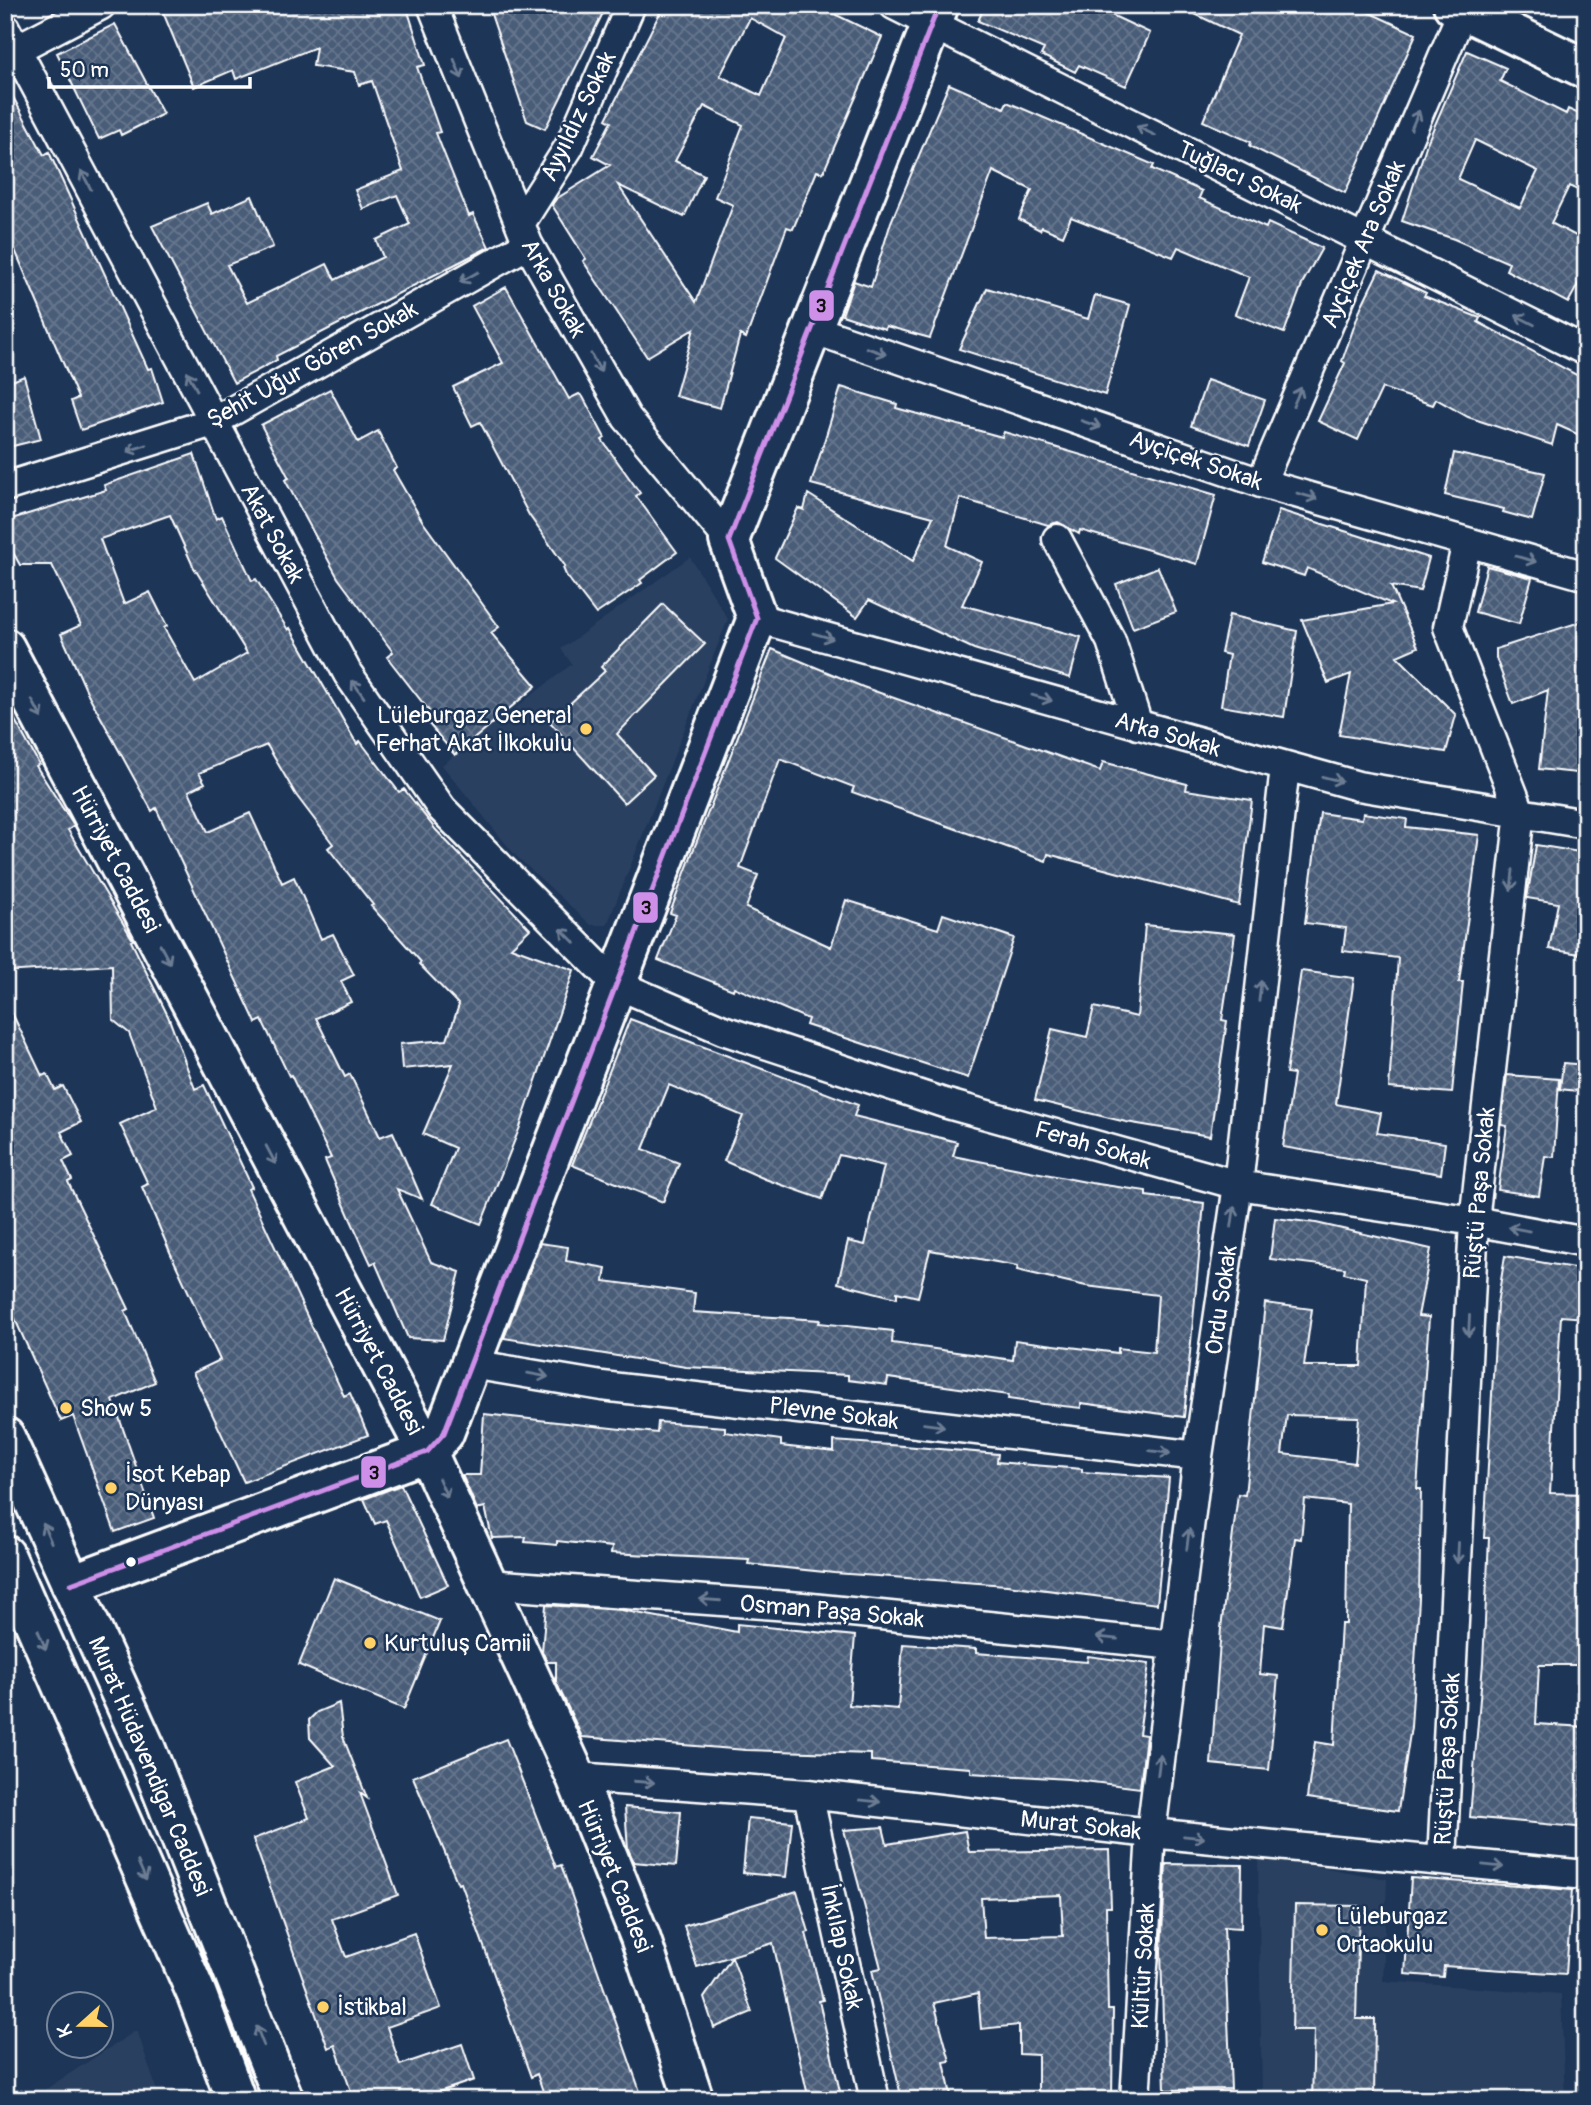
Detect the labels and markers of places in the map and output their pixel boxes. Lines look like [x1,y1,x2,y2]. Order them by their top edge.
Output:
place label: Lüleburgaz General Ferhat Akat İlkokulu [375,701,572,758]
marker: Lüleburgaz General Ferhat Akat İlkokulu [578,721,594,737]
place label: Show 5 [80,1394,152,1423]
marker: Show 5 [58,1400,74,1416]
place label: İsot Kebap Dünyası [125,1460,231,1517]
marker: İsot Kebap Dünyası [103,1480,119,1496]
unlabelled marker [124,1555,138,1569]
place label: Kurtuluş Camii [384,1629,530,1658]
marker: Kurtuluş Camii [362,1635,378,1651]
place label: Lüleburgaz Ortaokulu [1336,1902,1448,1959]
marker: Lüleburgaz Ortaokulu [1314,1922,1330,1938]
place label: İstikbal [337,1993,407,2022]
marker: İstikbal [315,1999,331,2015]

